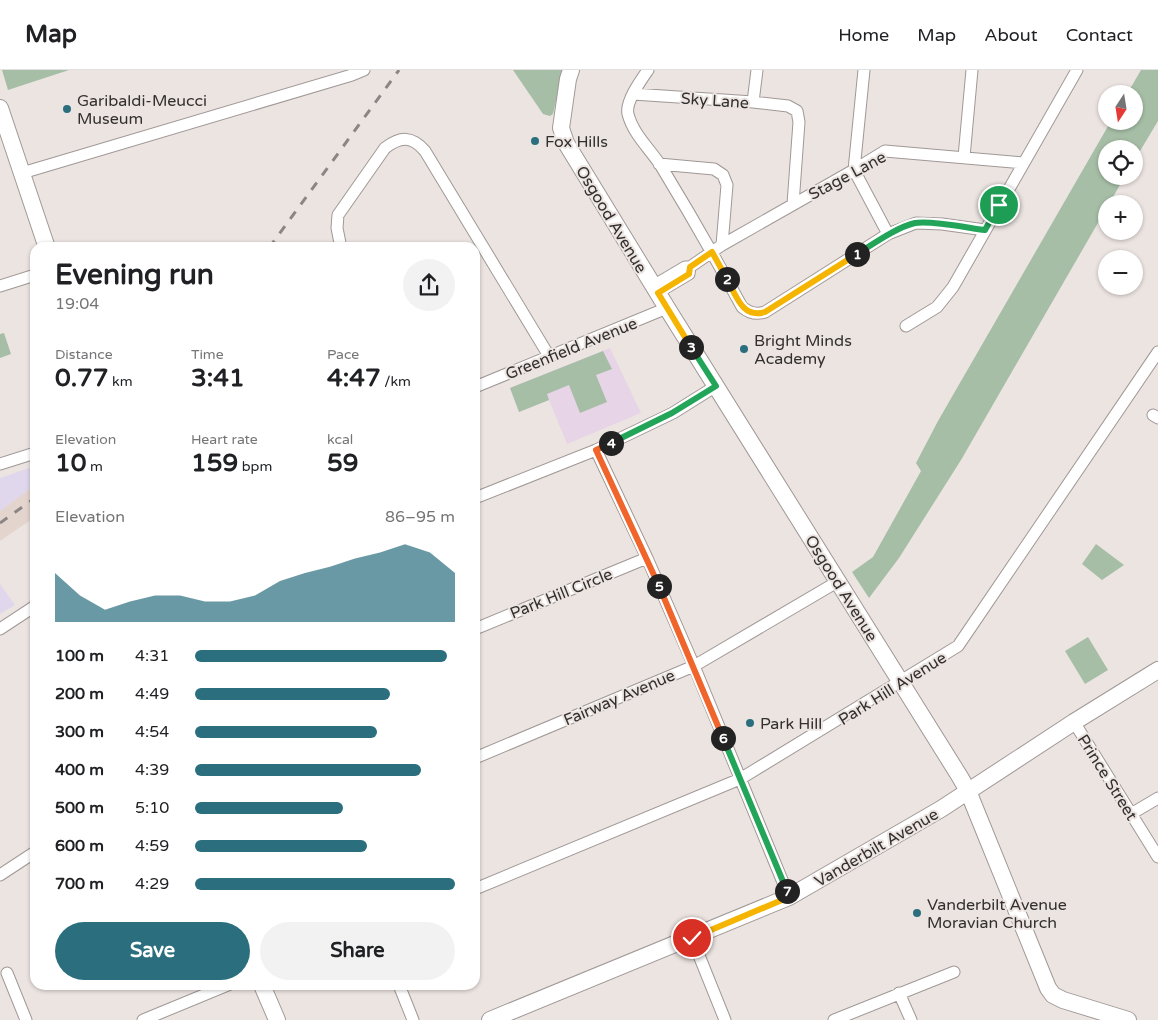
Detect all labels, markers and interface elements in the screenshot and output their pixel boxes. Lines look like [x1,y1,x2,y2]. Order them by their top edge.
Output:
text: Map [25,20,77,49]
text: Home [838,24,889,46]
text: Map [917,24,956,46]
text: About [984,24,1038,46]
text: Contact [1066,24,1133,46]
north arrow [1098,85,1142,130]
map controls [1098,85,1143,295]
street label: Sky Lane [680,89,750,113]
place label: Garibaldi-Meucci Museum [77,91,207,129]
marker: Garibaldi-Meucci Museum [61,103,73,115]
place label: Fox Hills [545,132,608,152]
marker: Fox Hills [529,135,541,147]
button: locate [1098,140,1143,185]
street label: Stage Lane [805,147,890,205]
street label: Osgood Avenue [571,162,651,277]
pin [978,184,1020,226]
icon: arrive [985,191,1013,219]
button: + [1098,195,1143,240]
pin: 1 [844,242,870,266]
text: 1 [853,246,862,263]
button: − [1098,250,1143,295]
text: Evening run [55,258,214,292]
button: share [403,259,455,311]
pin: 2 [714,266,740,292]
text: 2 [723,271,732,288]
text: 19:04 [55,294,99,314]
street label: Greenfield Avenue [503,313,640,384]
place label: Bright Minds Academy [754,331,852,369]
pin: 3 [678,334,704,360]
text: 3 [687,339,696,356]
marker: Bright Minds Academy [738,343,750,355]
text: Distance [55,346,113,363]
text: Time [191,346,224,363]
text: Pace [327,346,359,363]
text: 0.77 [55,363,108,393]
text: 3:41 [191,363,245,393]
text: 4:47 [327,363,381,393]
text: km [108,373,132,390]
text: /km [381,373,411,390]
pin: 4 [598,430,624,456]
text: Elevation [55,431,116,448]
text: Heart rate [191,431,258,448]
text: kcal [327,431,353,448]
text: 4 [607,435,616,452]
text: 10 [55,448,86,478]
text: 159 [191,448,238,478]
text: 59 [327,448,358,478]
text: m [86,458,103,475]
text: bpm [238,458,272,475]
text: Elevation [55,507,125,527]
text: 86–95 m [385,507,455,527]
street label: Osgood Avenue [800,532,882,645]
street label: Park Hill Circle [507,564,616,624]
pin: 5 [646,574,672,598]
text: 5 [655,578,664,595]
text: 100 m [55,646,104,666]
text: 4:31 [135,646,169,666]
street label: Park Hill Avenue [835,648,950,730]
street label: Fairway Avenue [561,665,678,730]
text: 200 m [55,684,104,704]
text: 4:49 [135,684,169,704]
place label: Park Hill [760,714,822,734]
marker: Park Hill [744,717,756,729]
text: 300 m [55,722,104,742]
text: 4:54 [135,722,169,742]
pin: 6 [710,726,736,750]
text: 6 [719,730,728,747]
street label: Prince Street [1073,731,1142,824]
text: 400 m [55,760,104,780]
text: 4:39 [135,760,169,780]
text: 500 m [55,798,104,818]
text: 5:10 [135,798,169,818]
street label: Vanderbilt Avenue [811,804,942,891]
text: 600 m [55,836,104,856]
text: 4:59 [135,836,169,856]
text: 700 m [55,874,104,894]
text: 4:29 [135,874,169,894]
pin: 7 [774,878,800,904]
text: 7 [783,883,792,900]
place label: Vanderbilt Avenue Moravian Church [927,895,1067,933]
marker: Vanderbilt Avenue Moravian Church [911,907,923,919]
pin [671,917,713,959]
button: Save [55,922,250,980]
button: Share [260,922,455,980]
icon: check [678,924,706,952]

